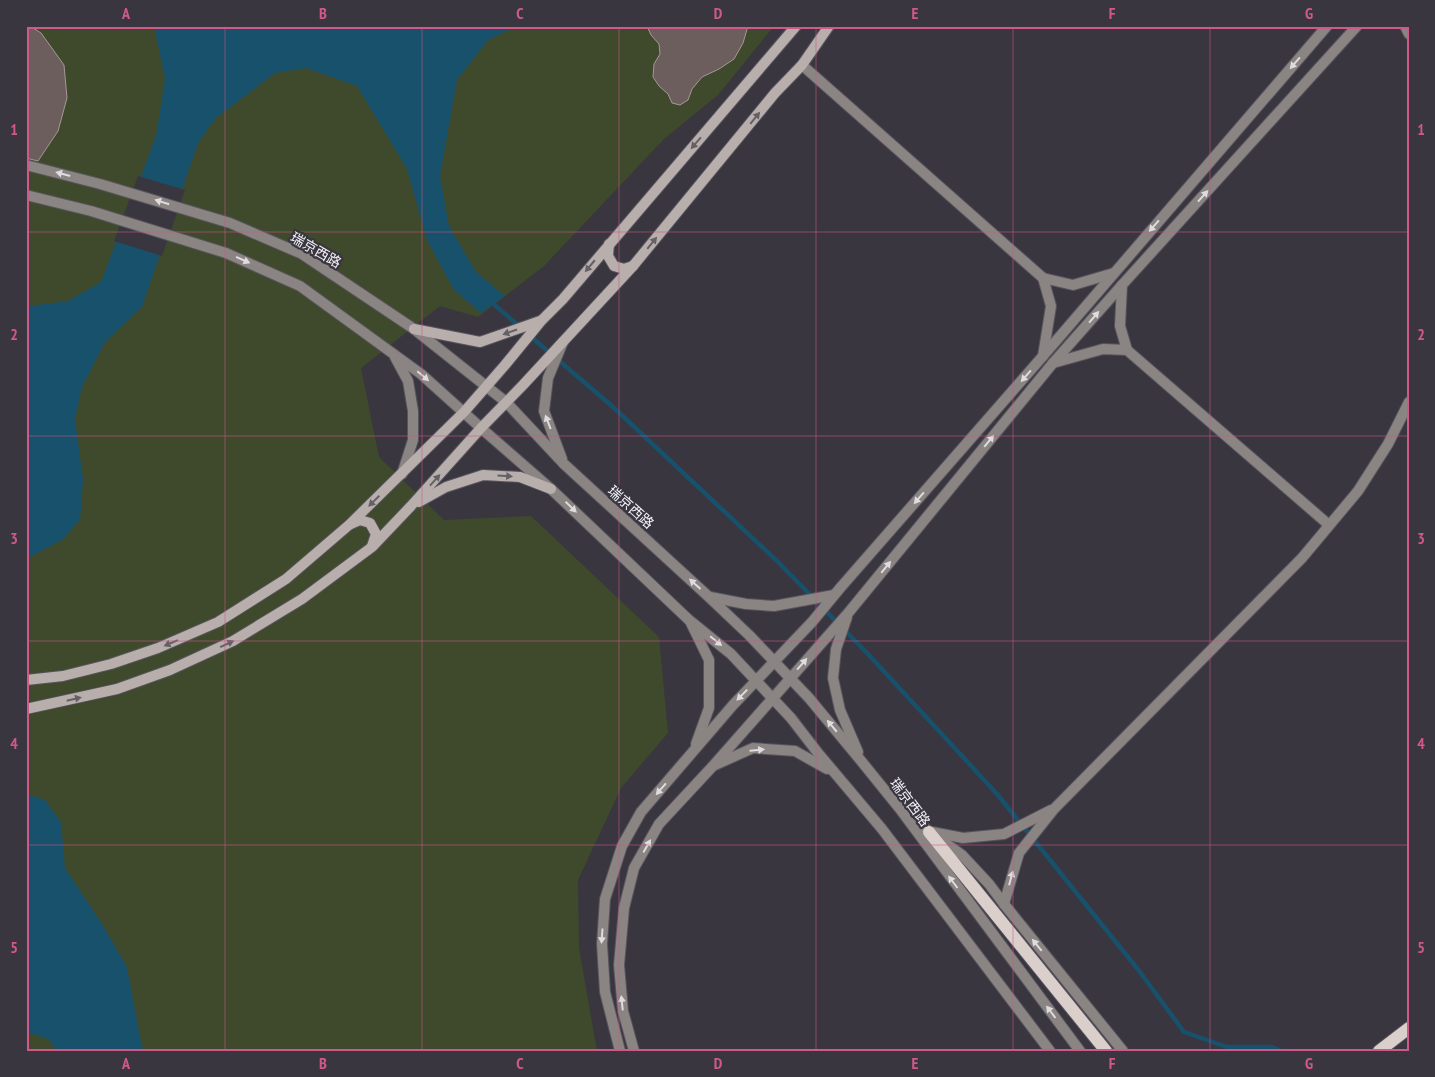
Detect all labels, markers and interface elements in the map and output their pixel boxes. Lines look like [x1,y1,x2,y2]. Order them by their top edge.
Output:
text: A [121,3,131,23]
text: B [319,3,327,23]
text: C [516,3,524,23]
text: D [714,3,723,23]
text: E [912,3,919,23]
text: F [1109,3,1116,23]
text: G [1305,3,1313,23]
one-way arrow [1289,57,1300,70]
one-way arrow [750,111,761,124]
text: 1 [10,119,18,139]
text: 1 [1417,119,1425,139]
one-way arrow [691,137,702,150]
one-way arrow [56,169,71,177]
one-way arrow [1197,190,1208,203]
one-way arrow [154,198,169,206]
one-way arrow [1149,219,1160,232]
street label: 瑞京西路 [287,228,345,272]
one-way arrow [646,237,657,249]
one-way arrow [236,257,250,265]
one-way arrow [585,260,596,273]
one-way arrow [1088,311,1099,323]
text: 2 [10,324,18,344]
text: 2 [1417,324,1425,344]
one-way arrow [503,328,518,336]
one-way arrow [1021,370,1032,382]
one-way arrow [417,371,430,382]
one-way arrow [544,414,552,429]
one-way arrow [983,435,994,448]
one-way arrow [498,473,514,481]
one-way arrow [429,474,441,486]
street label: 瑞京西路 [604,482,658,532]
one-way arrow [913,492,924,505]
one-way arrow [368,495,380,507]
one-way arrow [565,501,577,513]
text: 3 [10,528,18,548]
text: 3 [1417,528,1425,548]
one-way arrow [880,560,891,573]
one-way arrow [689,578,701,590]
one-way arrow [709,636,722,647]
one-way arrow [164,639,178,647]
one-way arrow [219,640,234,649]
one-way arrow [796,658,807,671]
one-way arrow [736,689,748,701]
one-way arrow [66,695,81,703]
one-way arrow [827,720,838,732]
text: 4 [10,733,18,753]
text: 4 [1417,733,1425,753]
one-way arrow [749,746,765,754]
street label: 瑞京西路 [886,774,934,830]
one-way arrow [656,783,667,795]
one-way arrow [643,839,651,853]
one-way arrow [1007,871,1015,886]
one-way arrow [948,875,958,889]
one-way arrow [598,929,606,945]
text: 5 [10,937,18,957]
text: 5 [1417,937,1425,957]
one-way arrow [1032,939,1043,952]
one-way arrow [618,995,626,1011]
one-way arrow [1045,1006,1056,1019]
text: A [121,1053,131,1073]
text: B [319,1053,327,1073]
text: C [516,1053,524,1073]
text: D [714,1053,723,1073]
text: E [912,1053,919,1073]
text: F [1109,1053,1116,1073]
text: G [1305,1053,1313,1073]

